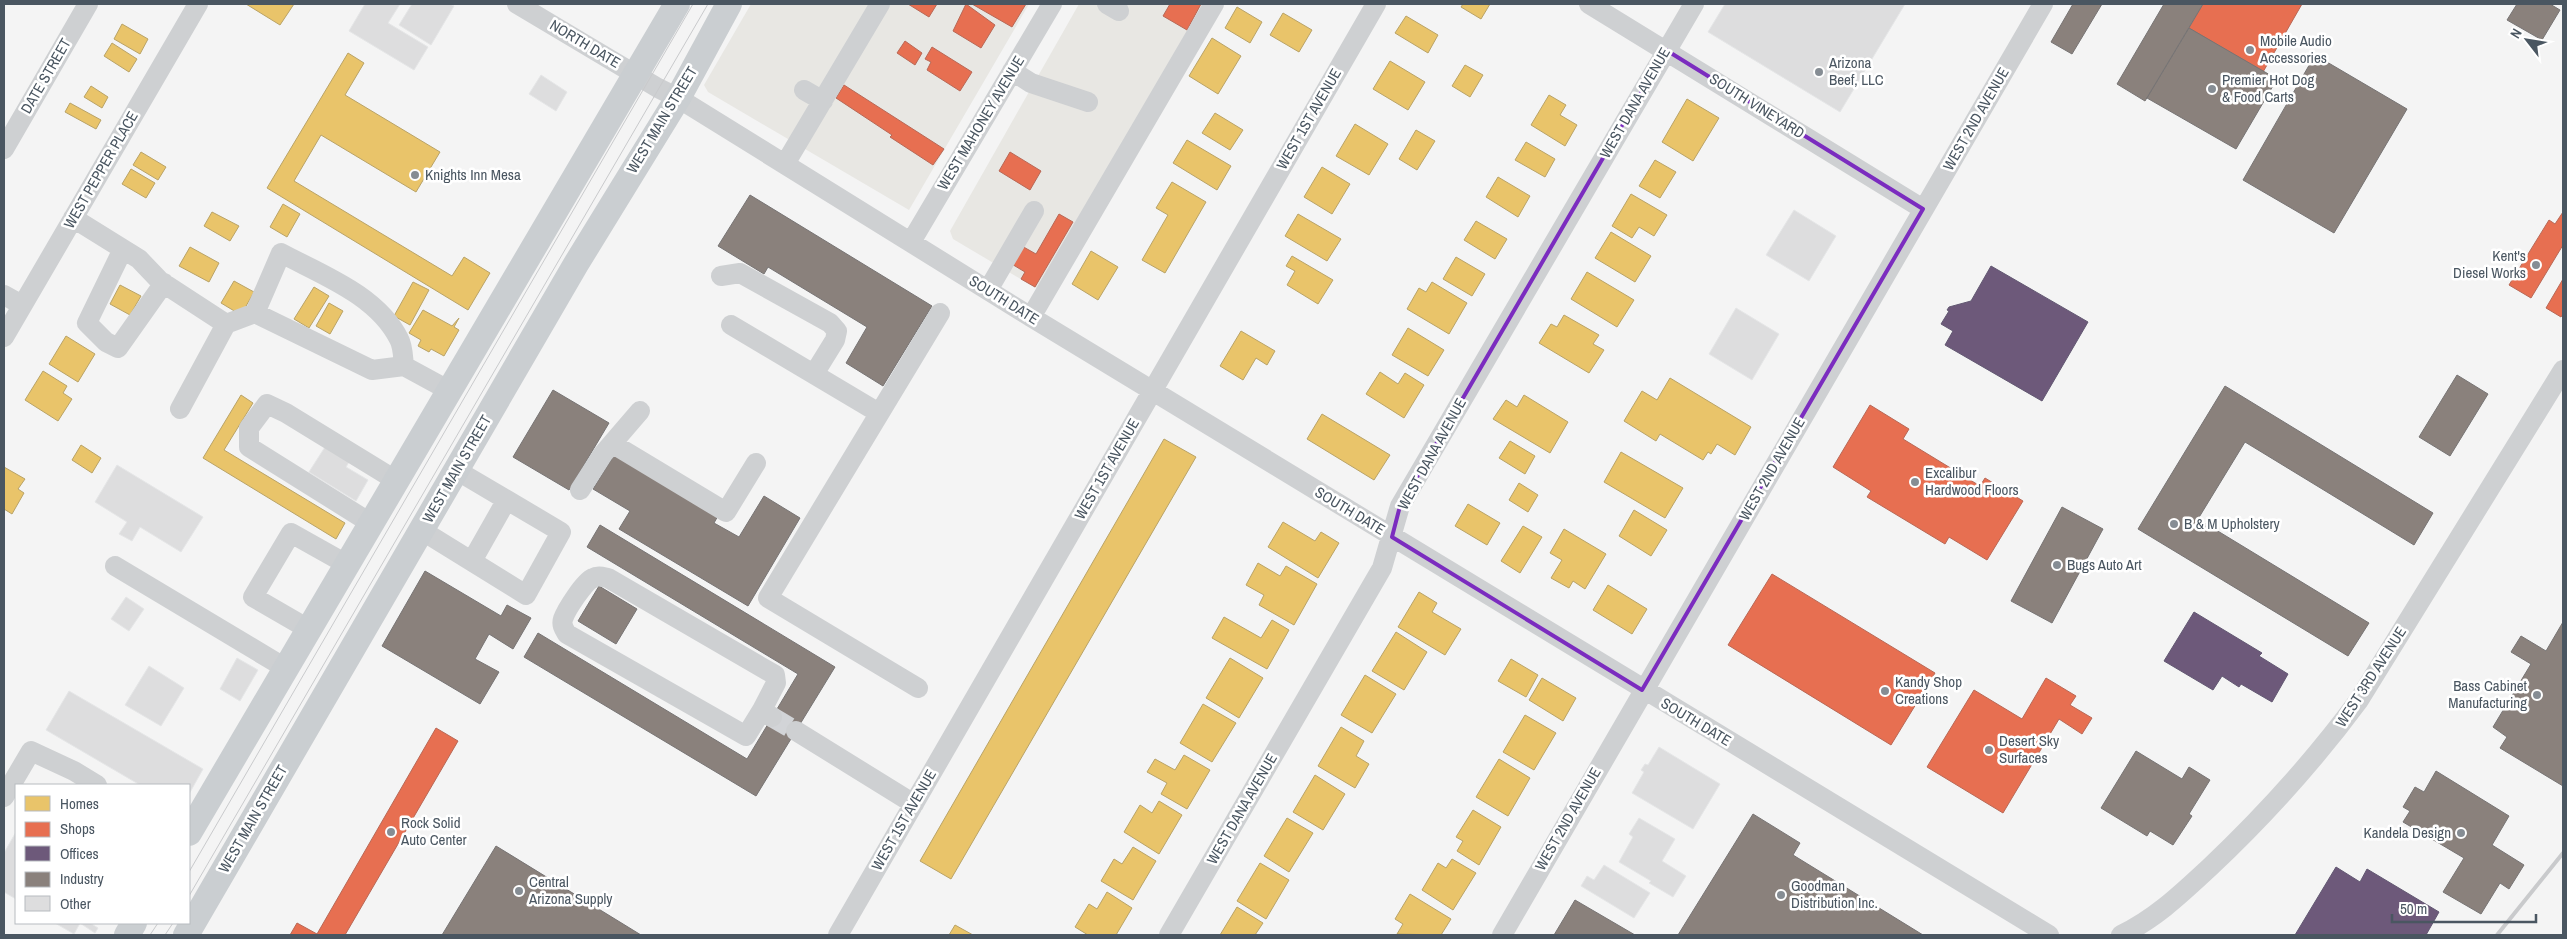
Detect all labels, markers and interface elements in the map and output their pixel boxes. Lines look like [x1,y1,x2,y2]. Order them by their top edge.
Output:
street label: NORTH DATE [546,14,624,73]
north arrow [2502,15,2552,65]
text: N [2506,25,2526,41]
place label: Mobile Audio Accessories [2259,30,2332,68]
street label: DATE STREET [16,34,76,117]
street label: WEST DANA AVENUE [1594,44,1675,162]
marker: Mobile Audio Accessories [2244,44,2256,56]
street label: WEST MAHONEY AVENUE [932,52,1029,194]
place label: Arizona Beef, LLC [1828,52,1884,90]
street label: WEST MAIN STREET [621,62,702,177]
street label: WEST 2ND AVENUE [1938,63,2014,174]
street label: WEST 1ST AVENUE [1271,64,1346,173]
marker: Arizona Beef, LLC [1813,66,1825,78]
street label: SOUTH VINEYARD [1706,68,1809,143]
place label: Premier Hot Dog & Food Carts [2222,69,2314,107]
marker: Premier Hot Dog & Food Carts [2206,83,2218,95]
street label: WEST PEPPER PLACE [58,107,143,232]
place label: Knights Inn Mesa [425,164,521,185]
marker: Knights Inn Mesa [409,169,421,181]
place label: Kent's Diesel Works [2453,245,2526,283]
marker: Kent's Diesel Works [2530,259,2542,271]
street label: SOUTH DATE [965,270,1043,329]
street label: WEST DANA AVENUE [1392,394,1471,513]
street label: WEST MAIN STREET [417,410,496,527]
street label: WEST 2ND AVENUE [1734,413,1810,524]
street label: WEST 1ST AVENUE [1069,414,1144,523]
place label: Excalibur Hardwood Floors [1925,462,2019,500]
marker: Excalibur Hardwood Floors [1909,476,1921,488]
street label: SOUTH DATE [1311,481,1389,540]
place label: B & M Upholstery [2184,513,2281,534]
marker: B & M Upholstery [2168,518,2180,530]
place label: Bugs Auto Art [2067,554,2142,575]
marker: Bugs Auto Art [2051,559,2063,571]
street label: WEST 3RD AVENUE [2330,622,2411,731]
place label: Kandy Shop Creations [1895,671,1962,709]
place label: Bass Cabinet Manufacturing [2448,675,2528,713]
marker: Kandy Shop Creations [1879,685,1891,697]
marker: Bass Cabinet Manufacturing [2531,689,2543,701]
street label: SOUTH DATE [1657,692,1735,751]
place label: Desert Sky Surfaces [1999,730,2060,768]
marker: Desert Sky Surfaces [1983,744,1995,756]
street label: WEST DANA AVENUE [1201,750,1282,868]
street label: WEST MAIN STREET [213,760,292,877]
street label: WEST 2ND AVENUE [1530,763,1606,874]
street label: WEST 1ST AVENUE [866,765,941,874]
legend [15,784,190,924]
text: Homes [60,793,99,814]
place label: Rock Solid Auto Center [400,812,467,850]
text: Shops [60,818,95,839]
place label: Kandela Design [2363,822,2451,843]
marker: Rock Solid Auto Center [385,826,397,838]
marker: Kandela Design [2455,827,2467,839]
text: Offices [60,843,99,864]
text: Industry [60,868,105,889]
place label: Central Arizona Supply [528,871,613,909]
place label: Goodman Distribution Inc. [1791,875,1878,913]
marker: Central Arizona Supply [513,885,525,897]
marker: Goodman Distribution Inc. [1775,889,1787,901]
scale bar [2392,892,2536,924]
text: Other [60,893,91,914]
text: 50 m [2400,898,2427,919]

